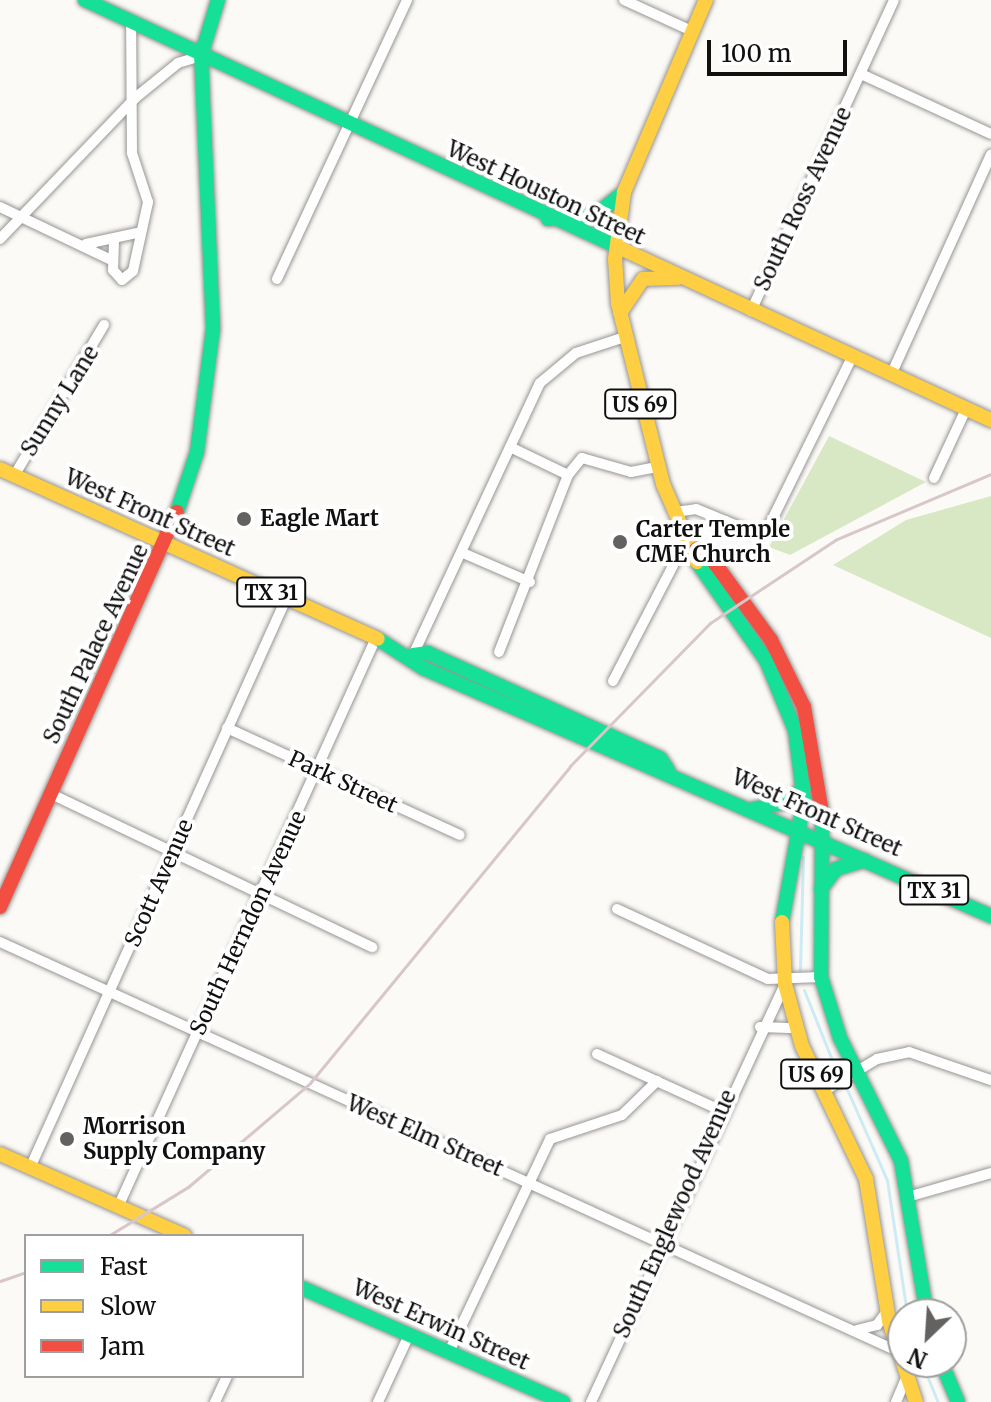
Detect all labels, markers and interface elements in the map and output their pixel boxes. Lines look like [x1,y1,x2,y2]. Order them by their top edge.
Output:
scale bar [711,24,851,74]
text: 100 m [721,38,791,69]
street label: South Ross Avenue [749,103,857,295]
street label: West Houston Street [443,135,649,251]
street label: Sunny Lane [16,341,104,461]
road number: US 69 [604,388,676,420]
street label: West Front Street [61,464,239,562]
place label: Eagle Mart [260,506,379,532]
marker: Eagle Mart [235,510,253,528]
place label: Carter Temple CME Church [636,516,790,568]
marker: Carter Temple CME Church [611,533,629,551]
street label: South Palace Avenue [38,540,154,748]
road number: TX 31 [235,576,307,608]
street label: Park Street [284,745,402,819]
street label: West Front Street [728,764,906,862]
street label: South Herndon Avenue [184,807,312,1039]
street label: Scott Avenue [119,815,199,951]
road number: TX 31 [898,874,970,906]
road number: US 69 [780,1058,852,1090]
street label: South Englewood Avenue [608,1086,742,1342]
street label: West Elm Street [343,1090,507,1182]
place label: Morrison Supply Company [83,1113,265,1164]
marker: Morrison Supply Company [58,1130,76,1148]
legend [24,1234,304,1378]
text: Fast [100,1251,148,1282]
street label: West Erwin Street [349,1274,533,1376]
text: Slow [100,1291,156,1322]
north arrow [887,1298,967,1378]
text: Jam [100,1331,145,1362]
text: N [904,1342,932,1374]

